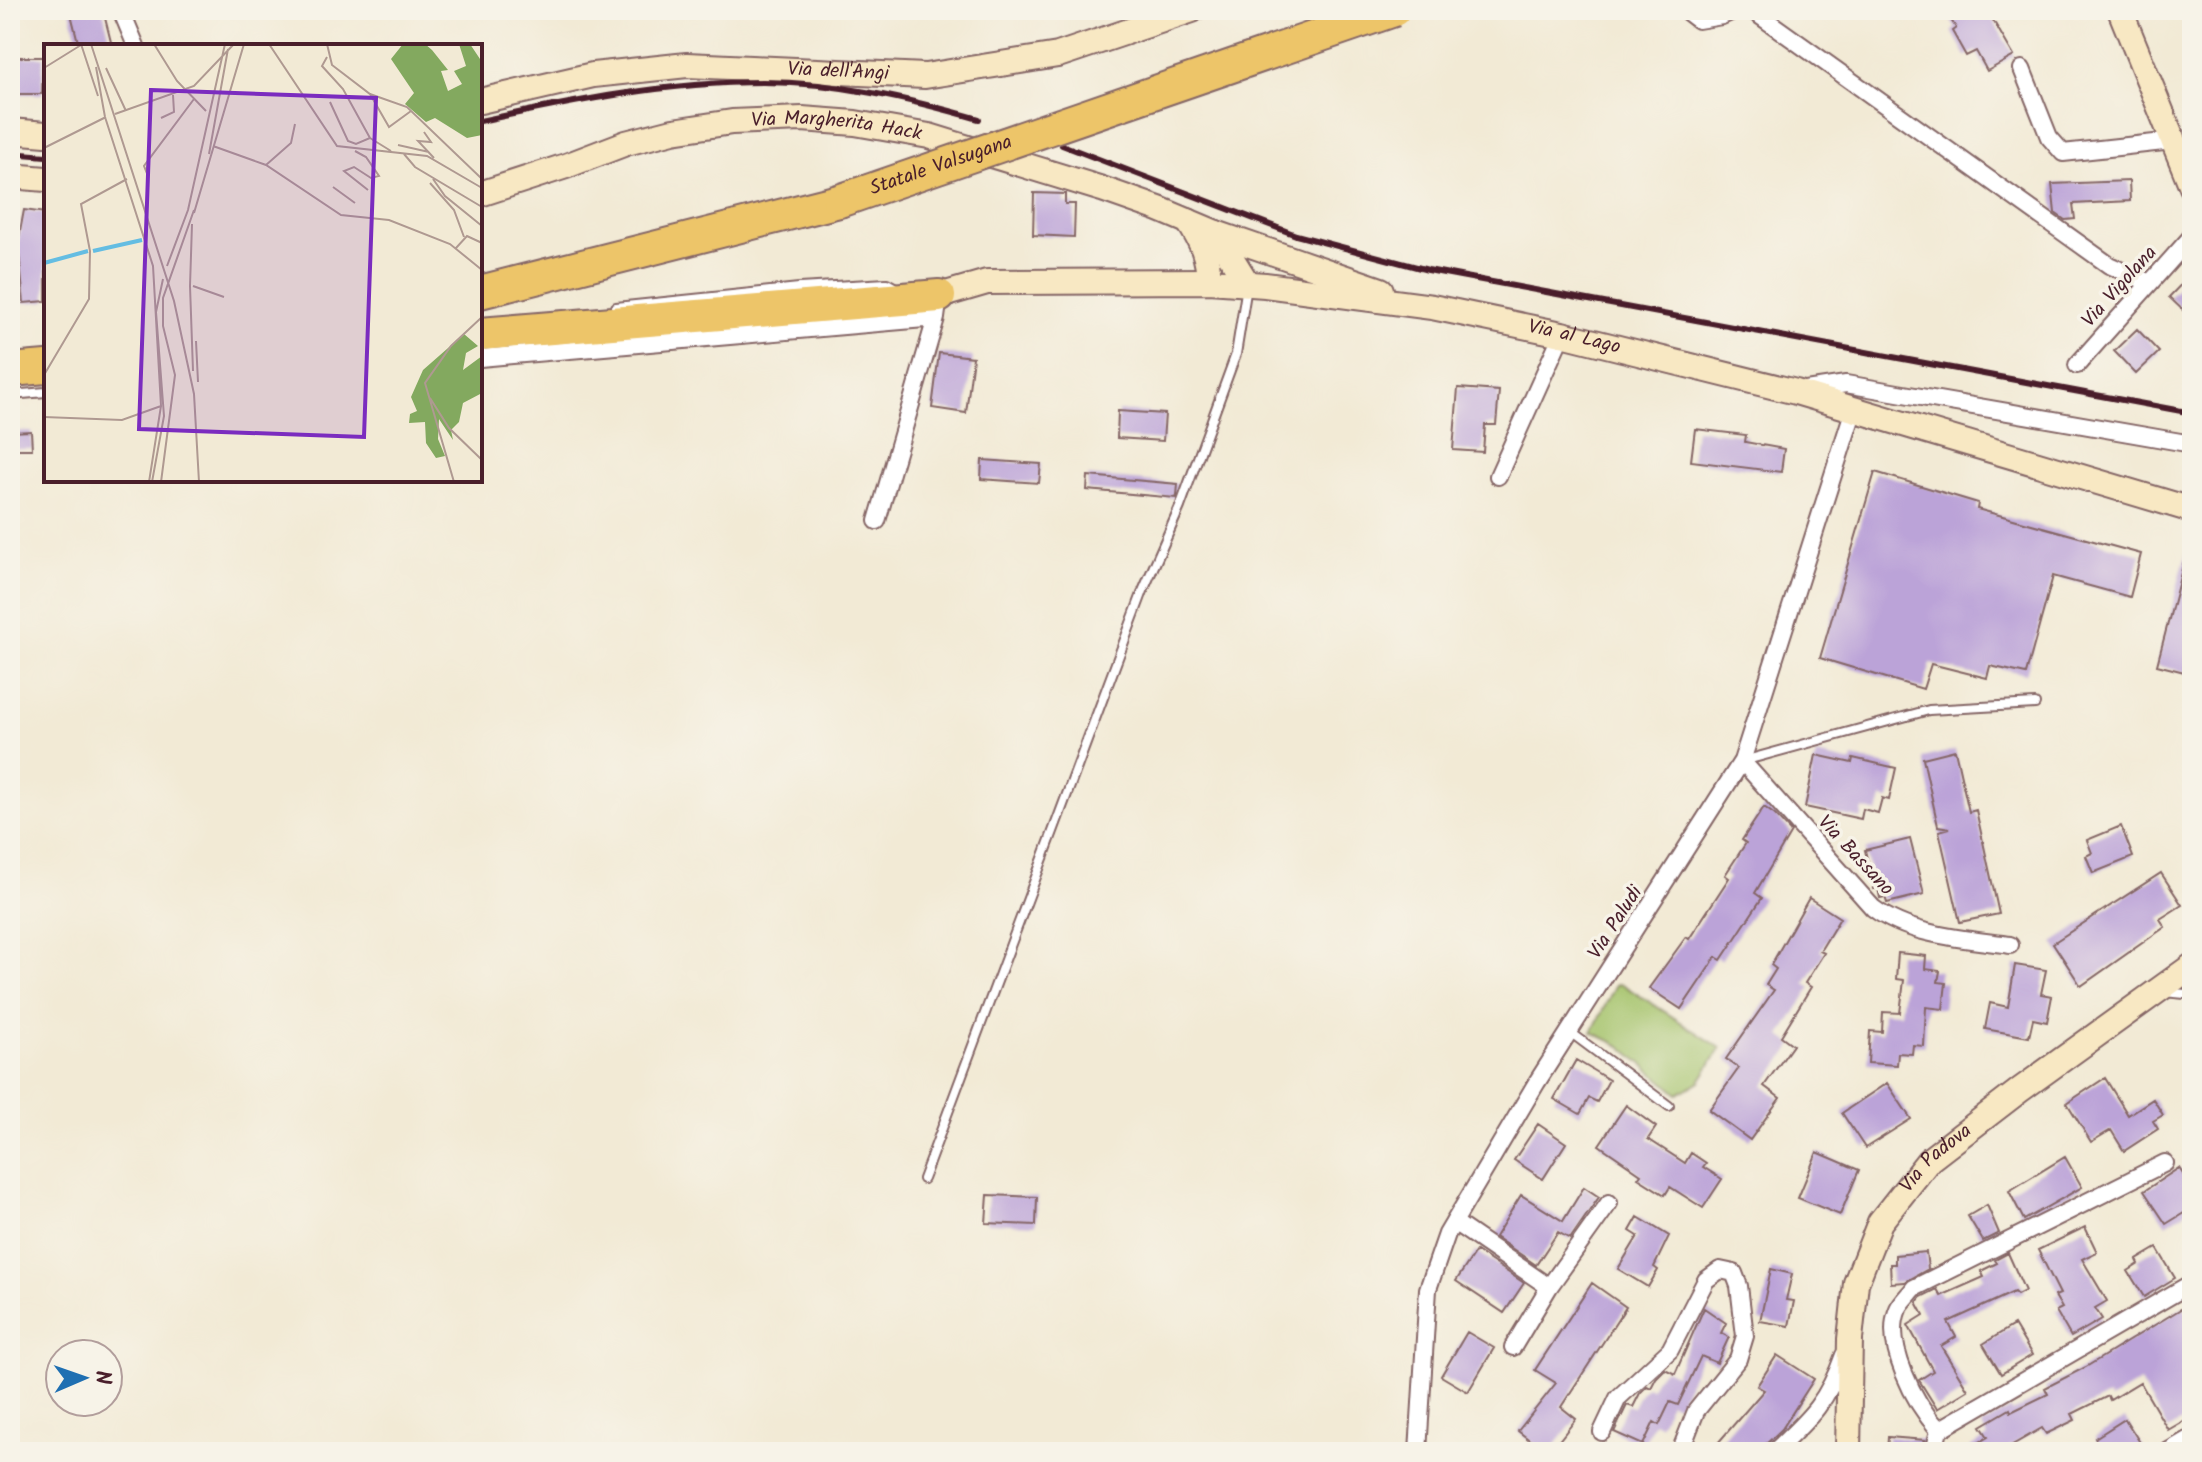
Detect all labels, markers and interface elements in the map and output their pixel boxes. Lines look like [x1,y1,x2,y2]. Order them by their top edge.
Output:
inset map [44,44,482,482]
street label: Via dell'Angi [787,54,891,90]
street label: Via Margherita Hack [751,103,925,151]
street label: Statale Valsugana [866,127,1017,205]
street label: Via Vigolana [2074,239,2166,335]
street label: Via al Lago [1525,311,1624,364]
street label: Via Bassano [1809,808,1901,904]
street label: Via Paludi [1580,879,1653,966]
street label: Via Padova [1892,1116,1979,1200]
north arrow [44,1338,124,1418]
text: N [84,1370,119,1385]

